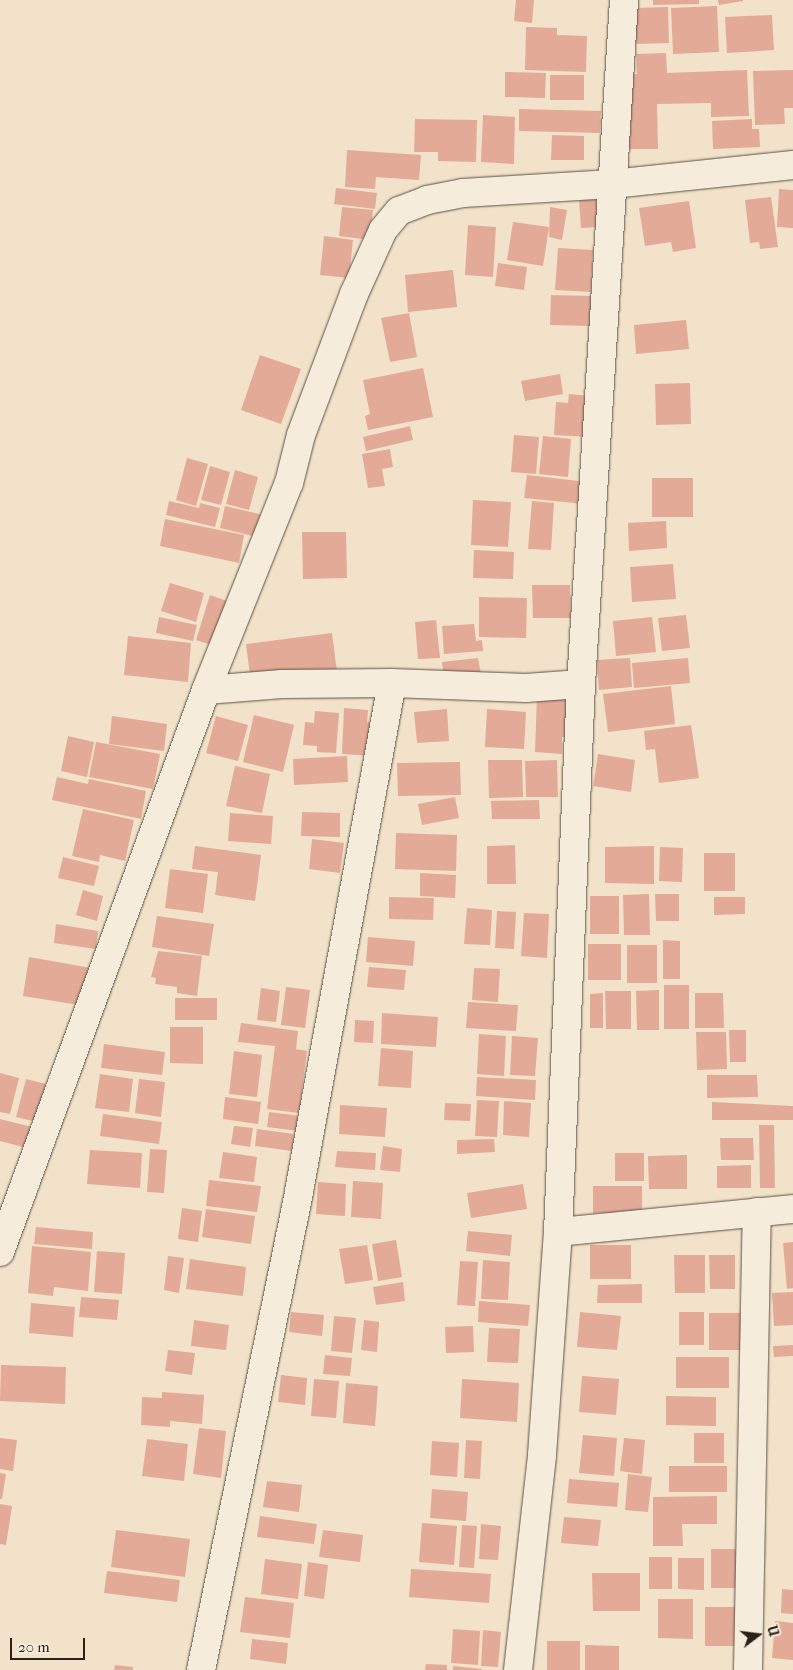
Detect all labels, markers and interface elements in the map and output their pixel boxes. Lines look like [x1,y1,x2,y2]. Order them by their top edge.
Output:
north arrow [733,1610,783,1660]
text: U [763,1624,783,1638]
scale bar [12,1628,88,1660]
text: 20 m [18,1638,50,1656]

